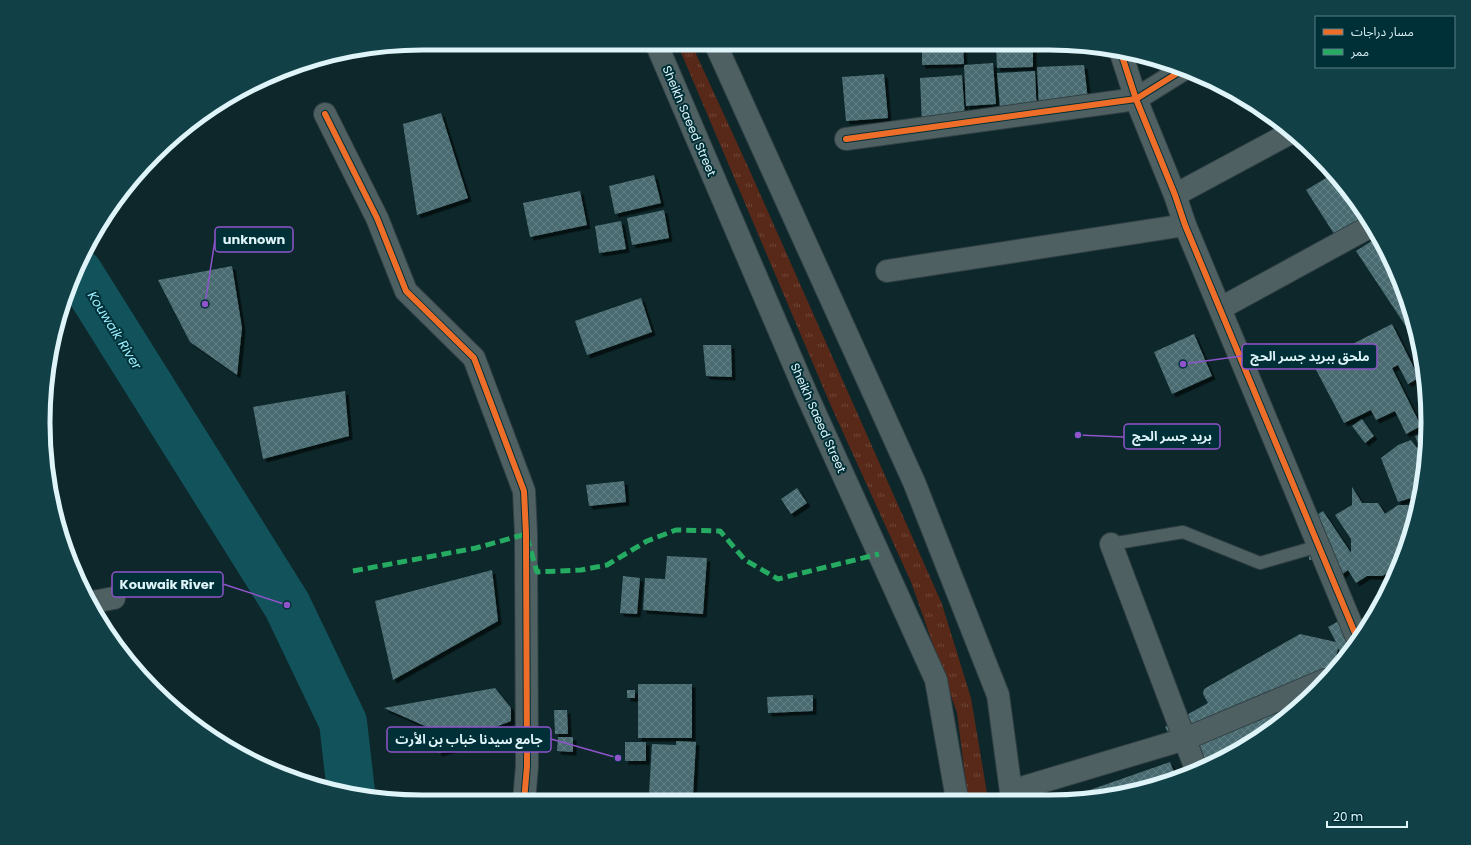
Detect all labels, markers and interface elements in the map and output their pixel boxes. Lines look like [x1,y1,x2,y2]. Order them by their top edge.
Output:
legend [1315,16,1455,68]
text: مسار دراجات [1351,23,1414,40]
text: ممر [1350,43,1369,60]
street label: Sheikh Saeed Street [658,63,720,179]
callout: unknown [215,227,293,252]
text: unknown [223,230,286,249]
water label: Kouwaik River [83,288,147,374]
callout: ملحق ببريد جسر الحج [1242,344,1377,369]
text: ملحق ببريد جسر الحج [1250,347,1370,366]
street label: Sheikh Saeed Street [787,360,850,475]
callout: بريد جسر الحج [1124,424,1220,449]
text: بريد جسر الحج [1132,427,1212,446]
callout: Kouwaik River [112,572,223,597]
text: Kouwaik River [120,575,215,594]
callout: جامع سيدنا خباب بن الأرت [387,727,551,752]
text: جامع سيدنا خباب بن الأرت [395,730,543,749]
scale bar [1327,803,1407,829]
text: 20 m [1333,808,1363,825]

